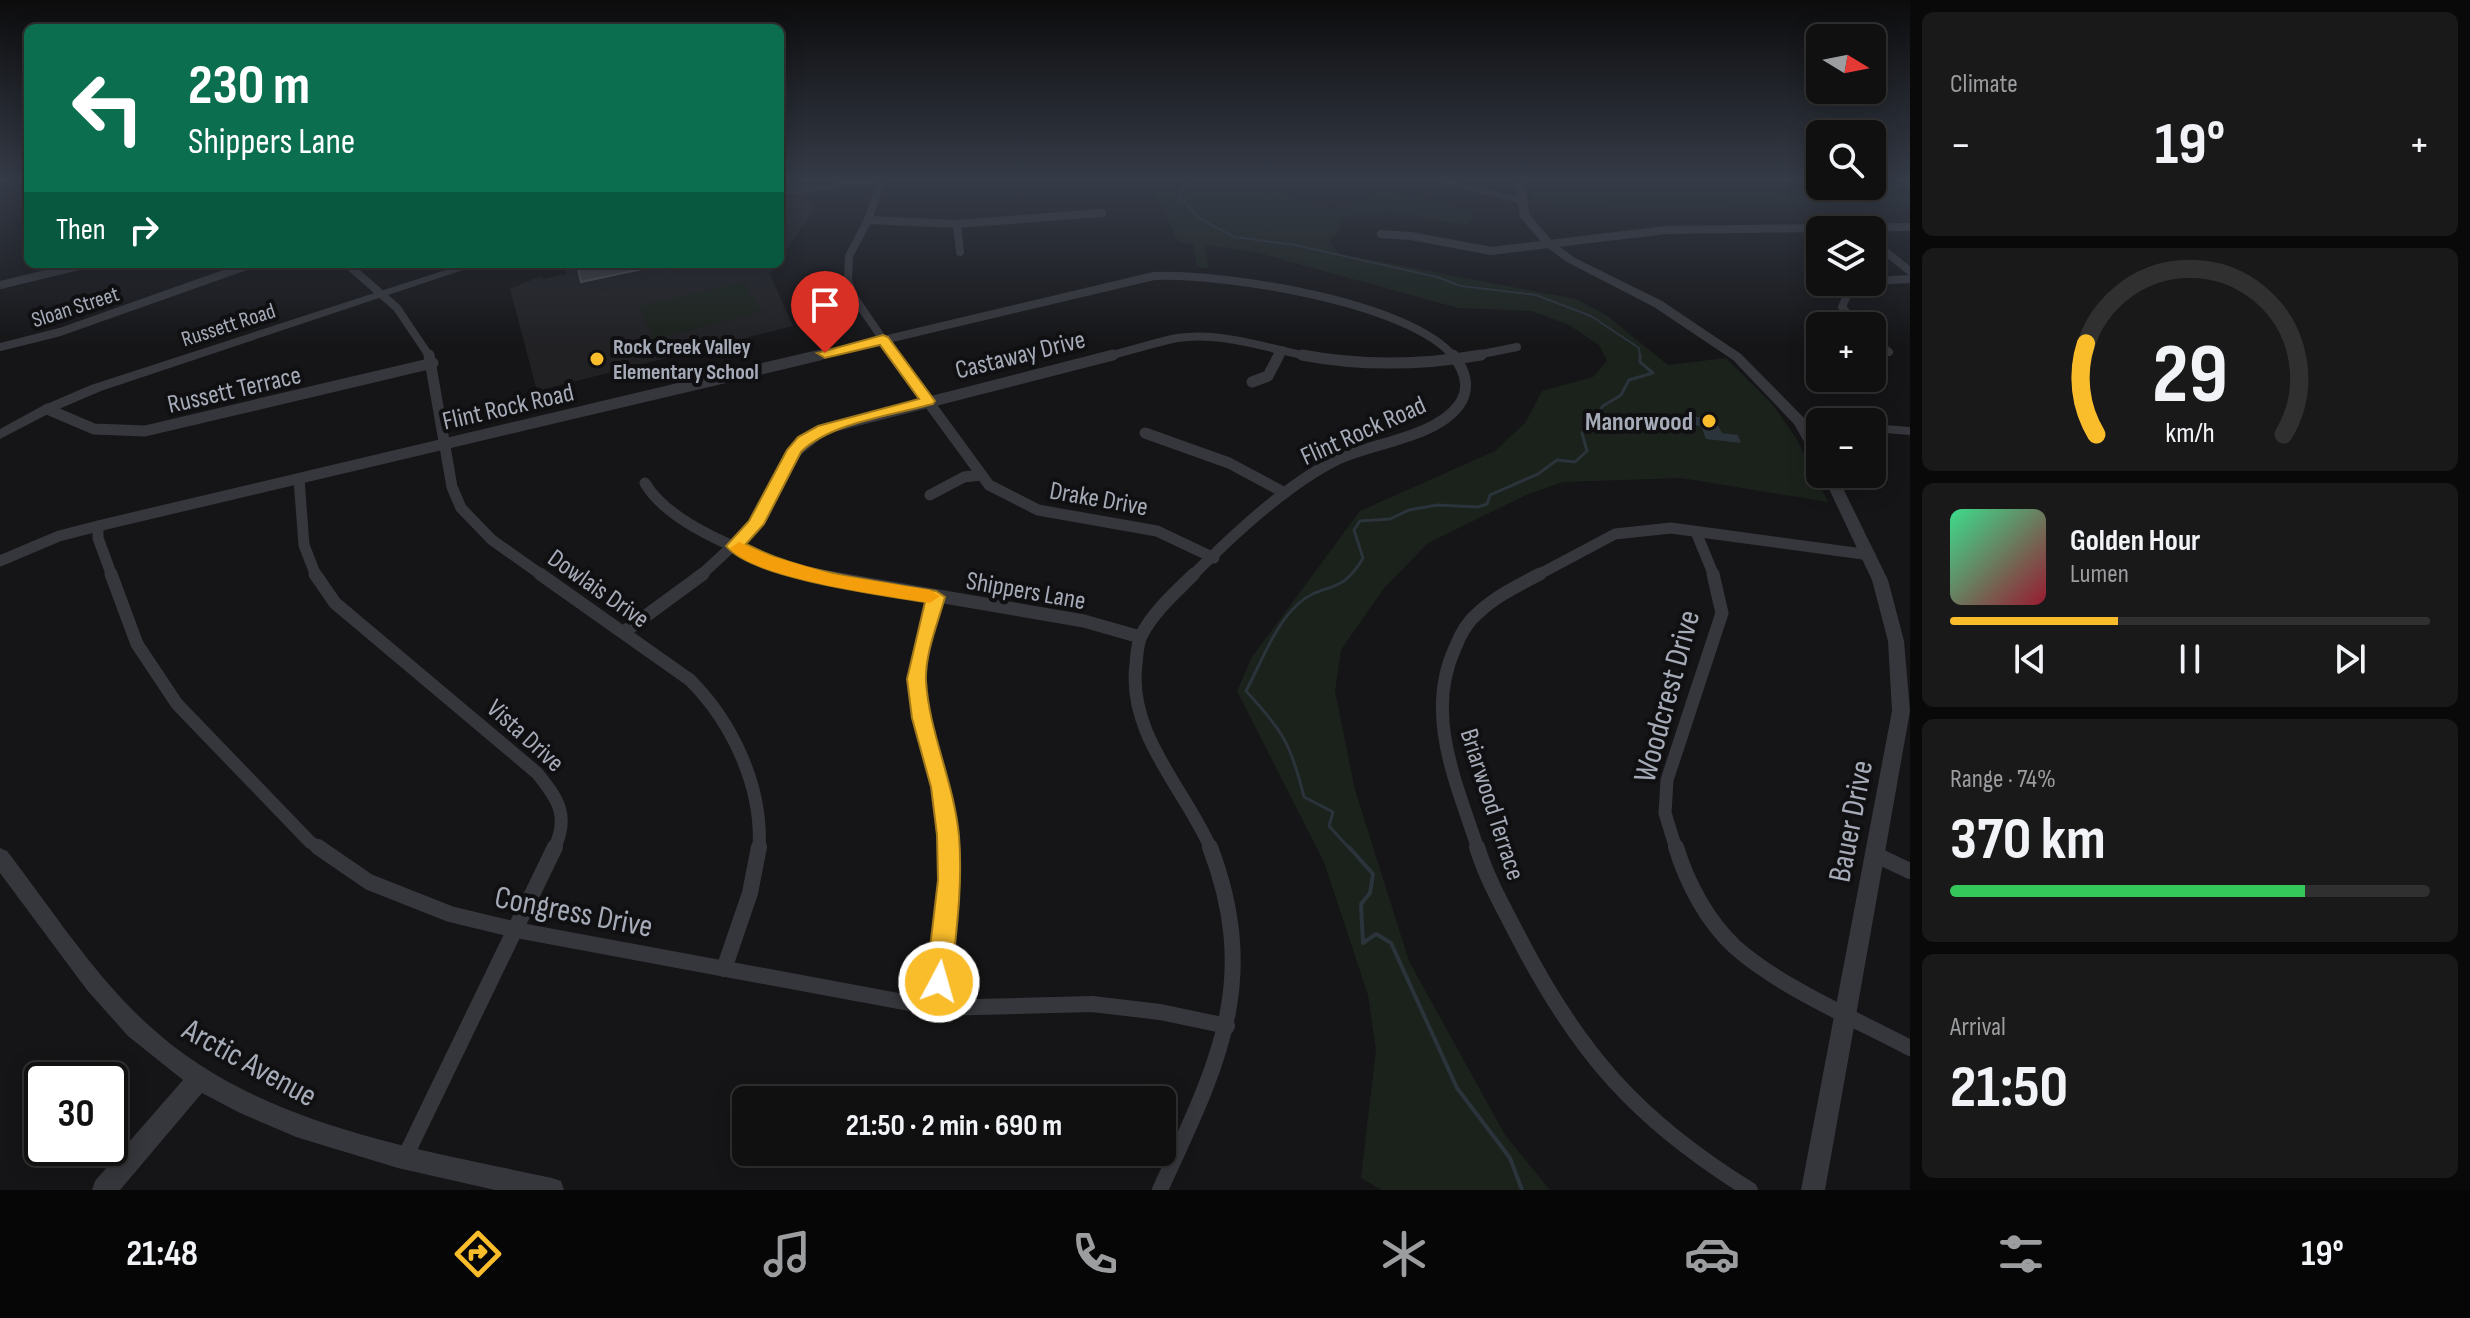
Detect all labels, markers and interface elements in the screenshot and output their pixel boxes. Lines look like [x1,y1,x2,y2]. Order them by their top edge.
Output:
north arrow [1806,24,1886,104]
map controls [1806,24,1886,488]
text: 230 m [188,53,310,120]
icon: left [56,56,160,160]
text: Climate [1950,69,2018,100]
text: 19° [2155,109,2225,181]
text: − [1950,119,1972,172]
text: + [2408,119,2430,172]
button: search [1806,120,1886,200]
text: Shippers Lane [188,121,355,164]
icon: right [122,208,166,252]
text: Then [56,212,106,248]
button: layers [1806,216,1886,296]
pin [791,271,859,353]
street label: Sloan Street [28,281,123,334]
icon: arrive [803,283,847,327]
street label: Russett Road [178,298,279,353]
button: + [1806,312,1886,392]
street label: Castaway Drive [952,324,1089,387]
text: 29 [2152,326,2228,426]
place label: Rock Creek Valley Elementary School [613,334,759,386]
marker: Rock Creek Valley Elementary School [588,350,606,368]
street label: Russett Terrace [165,360,304,421]
street label: Flint Rock Road [440,377,577,438]
street label: Flint Rock Road [1296,390,1431,473]
place label: Manorwood [1585,407,1693,438]
button: − [1806,408,1886,488]
marker: Manorwood [1700,412,1718,430]
text: km/h [2165,417,2215,452]
street label: Drake Drive [1047,476,1150,523]
text: Golden Hour [2070,523,2200,559]
street label: Dowlais Drive [541,543,655,635]
text: Lumen [2070,559,2129,590]
street label: Shippers Lane [964,566,1088,617]
street label: Woodcrest Drive [1626,606,1709,787]
icon: previous [2008,637,2052,681]
icon: pause [2168,637,2212,681]
icon: next [2328,637,2372,681]
street label: Vista Drive [480,693,570,779]
street label: Briarwood Terrace [1453,725,1531,884]
street label: Bauer Drive [1821,757,1882,885]
text: Range · 74% [1950,764,2056,795]
text: 370 km [1950,804,2106,876]
street label: Congress Drive [491,878,656,947]
position arrow [897,940,981,1024]
street label: Arctic Avenue [174,1010,323,1116]
text: Arrival [1950,1012,2006,1043]
text: 21:50 [1950,1052,2068,1124]
speed limit sign: 30 [24,1062,128,1166]
text: 21:50 · 2 min · 690 m [846,1108,1062,1144]
icon: directions [450,1226,506,1282]
icon: music [759,1226,815,1282]
icon: phone [1067,1226,1123,1282]
icon: climate [1376,1226,1432,1282]
icon: car [1684,1226,1740,1282]
icon: filters [1993,1226,2049,1282]
text: 21:48 [126,1233,198,1276]
text: 19° [2301,1233,2344,1276]

